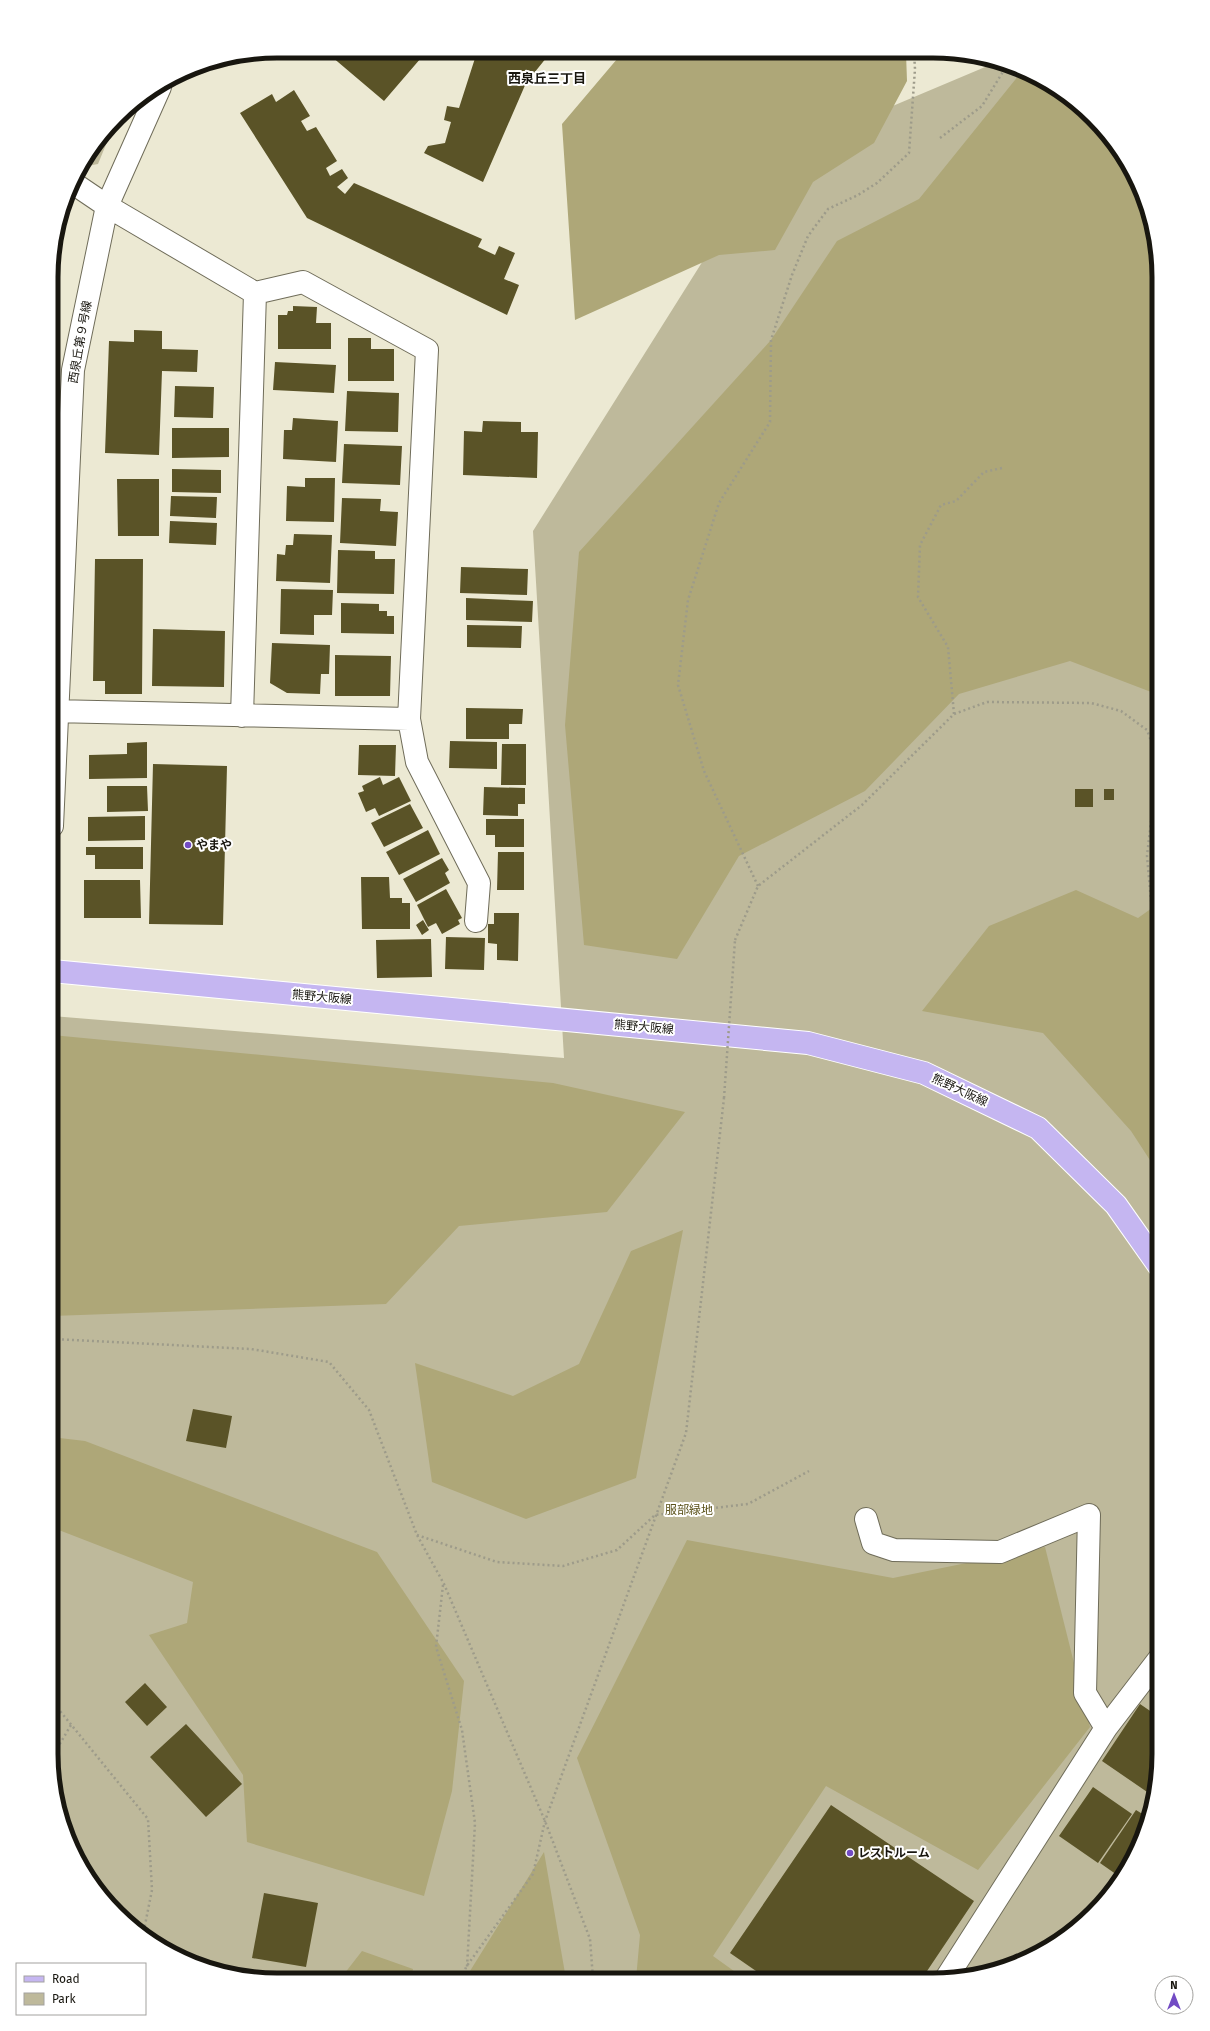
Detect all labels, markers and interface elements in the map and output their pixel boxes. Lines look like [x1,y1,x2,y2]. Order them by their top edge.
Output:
district label: 西泉丘三丁目 [508,71,586,86]
street label: 西泉丘第９号線 [66,299,94,385]
place label: やまや [196,838,232,852]
marker: やまや [183,840,193,850]
street label: 熊野大阪線 [291,987,353,1007]
street label: 熊野大阪線 [613,1017,675,1037]
street label: 熊野大阪線 [930,1071,990,1109]
park label: 服部緑地 [665,1503,713,1517]
place label: レストルーム [858,1846,930,1860]
marker: レストルーム [845,1848,855,1858]
legend [16,1963,146,2015]
text: Road [52,1972,80,1986]
north arrow [1154,1975,1194,2015]
text: N [1170,1979,1178,1992]
text: Park [52,1992,76,2006]

